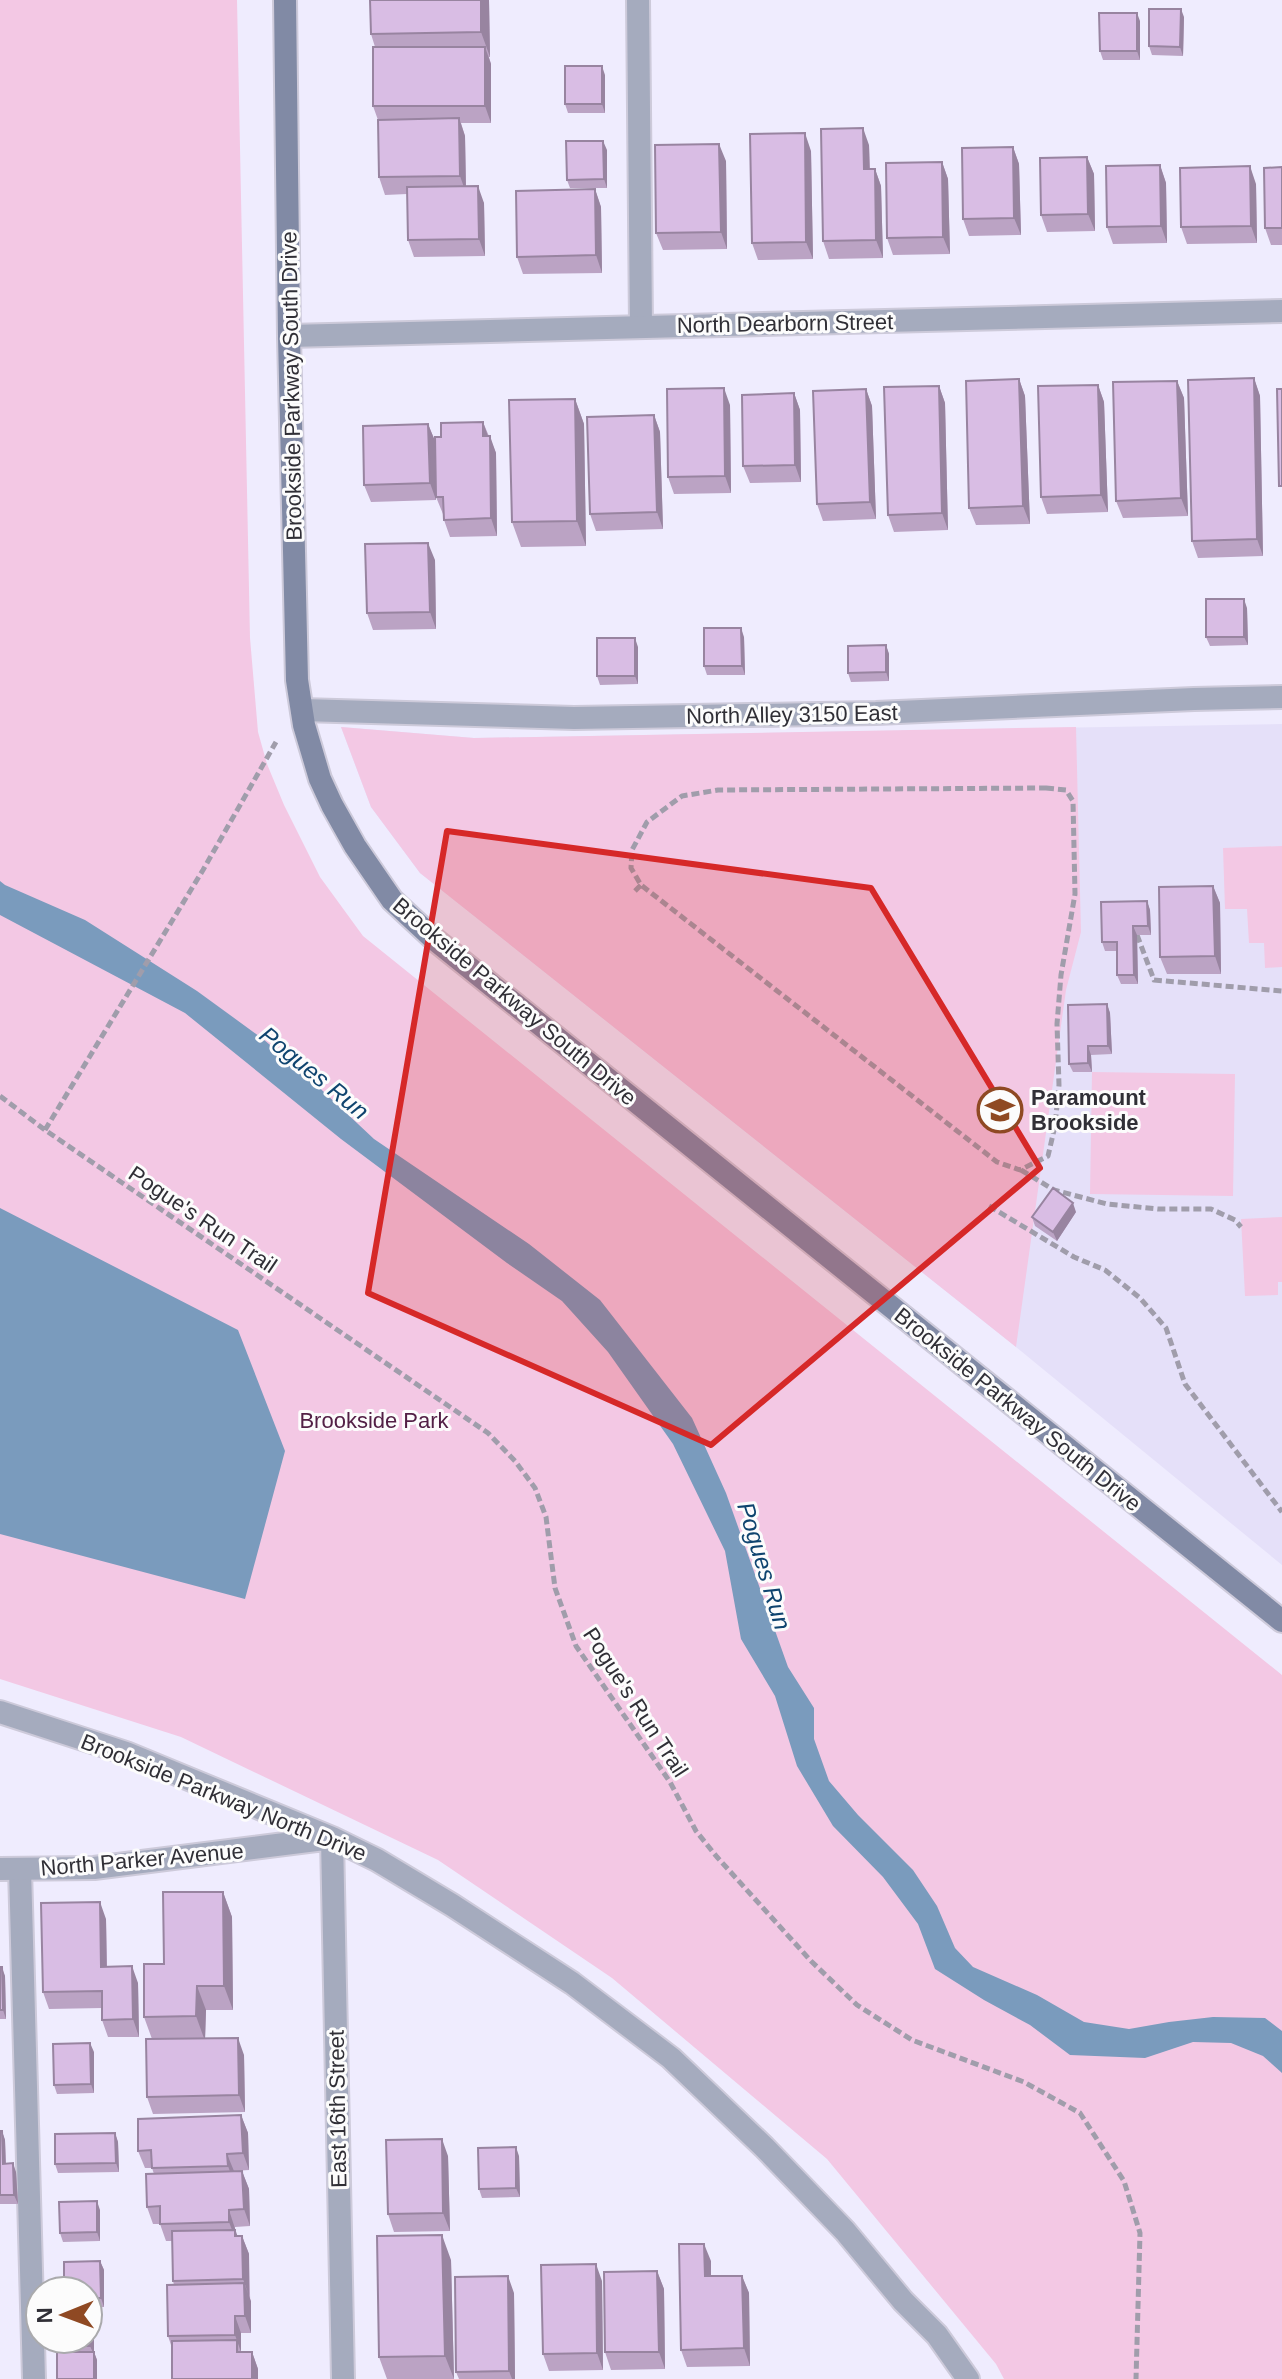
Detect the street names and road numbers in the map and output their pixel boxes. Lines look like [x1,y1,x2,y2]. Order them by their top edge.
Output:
street label: Brookside Parkway South Drive [276,231,307,541]
street label: North Dearborn Street [677,309,893,338]
street label: North Alley 3150 East [686,700,898,729]
street label: Brookside Parkway South Drive [388,892,641,1110]
street label: Pogue's Run Trail [124,1161,281,1278]
street label: Brookside Parkway South Drive [890,1302,1146,1516]
street label: Pogue's Run Trail [578,1623,693,1782]
street label: Brookside Parkway North Drive [77,1729,370,1866]
street label: North Parker Avenue [39,1838,245,1881]
street label: East 16th Street [324,2030,351,2188]

